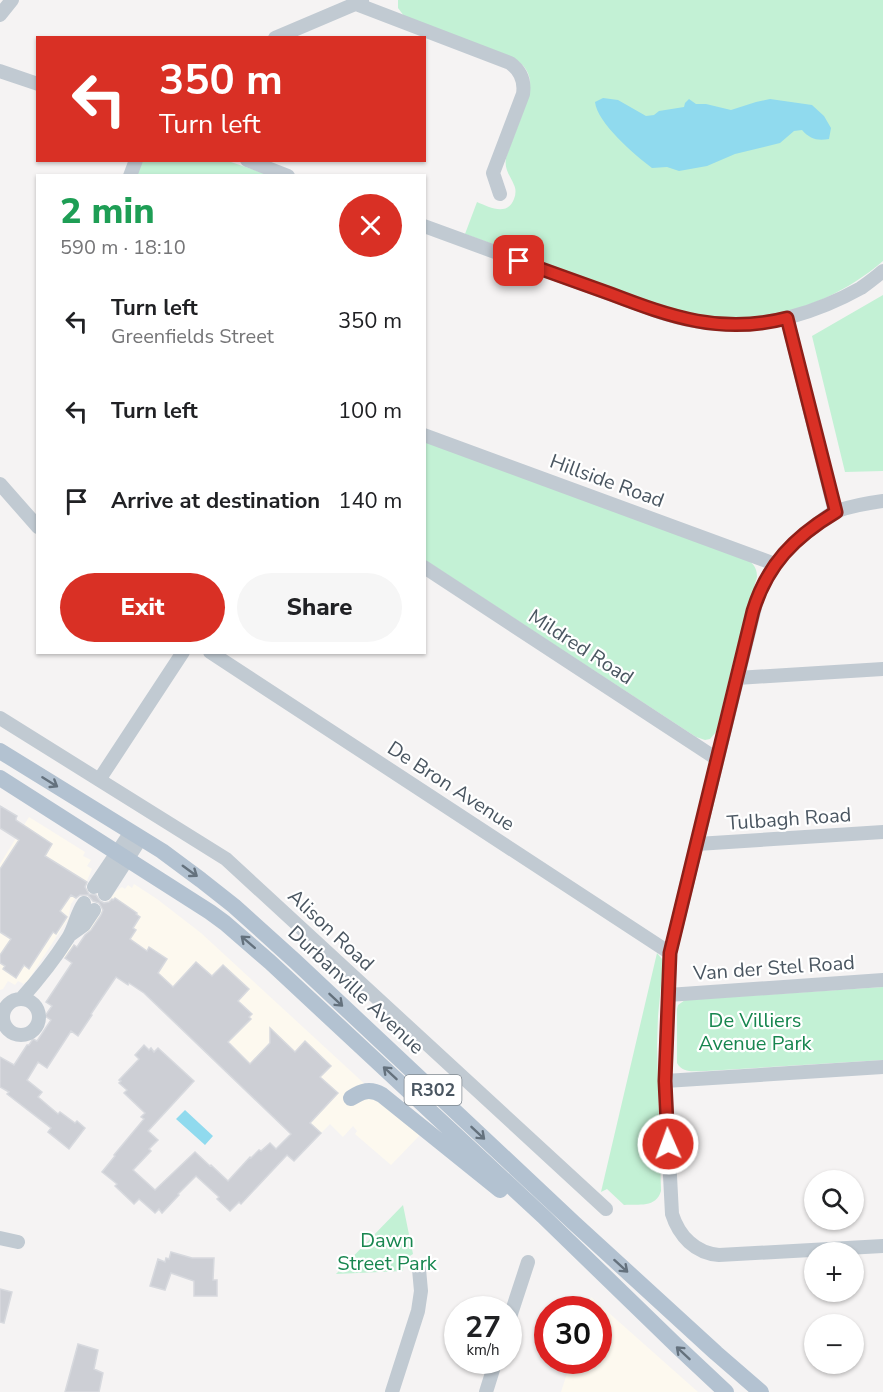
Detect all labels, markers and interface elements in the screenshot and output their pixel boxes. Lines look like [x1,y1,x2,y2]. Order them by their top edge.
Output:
text: 350 m [159,52,283,109]
icon: left [60,60,138,138]
text: Turn left [159,106,260,143]
text: 2 min [60,187,155,236]
button: close [339,194,402,257]
text: 590 m · 18:10 [60,234,186,261]
pin [493,235,544,286]
icon: arrive [502,244,535,277]
text: Turn left [111,293,198,323]
icon: left [60,305,93,338]
text: 350 m [338,306,402,336]
text: Greenfields Street [111,323,274,350]
icon: left [60,395,93,428]
text: Turn left [111,396,198,426]
text: 100 m [338,396,402,426]
street label: Hillside Road [546,448,668,514]
icon: arrive [60,485,93,518]
text: Arrive at destination [111,486,320,516]
text: 140 m [338,486,402,516]
button: Exit [60,573,225,642]
button: Share [237,573,402,642]
street label: Mildred Road [523,603,639,691]
street label: De Bron Avenue [382,735,520,837]
one-way arrow [41,776,58,788]
street label: Tulbagh Road [726,801,852,837]
one-way arrow [181,865,197,877]
street label: Alison Road [282,883,380,977]
street label: Durbanville Avenue [282,920,430,1060]
one-way arrow [240,936,256,949]
street label: Van der Stel Road [691,949,856,987]
one-way arrow [329,993,344,1007]
park label: De Villiers Avenue Park [698,1007,813,1057]
one-way arrow [382,1066,397,1081]
road number: R302 [404,1075,462,1105]
position arrow [636,1112,700,1176]
one-way arrow [471,1126,486,1140]
map controls [804,1170,864,1374]
button: search [804,1170,864,1230]
park label: Dawn Street Park [337,1227,438,1277]
button: + [804,1242,864,1302]
one-way arrow [613,1259,628,1273]
speed limit sign: 30 [534,1296,612,1374]
text: 27 [465,1307,501,1348]
button: − [804,1314,864,1374]
text: km/h [466,1340,500,1360]
one-way arrow [676,1346,691,1360]

